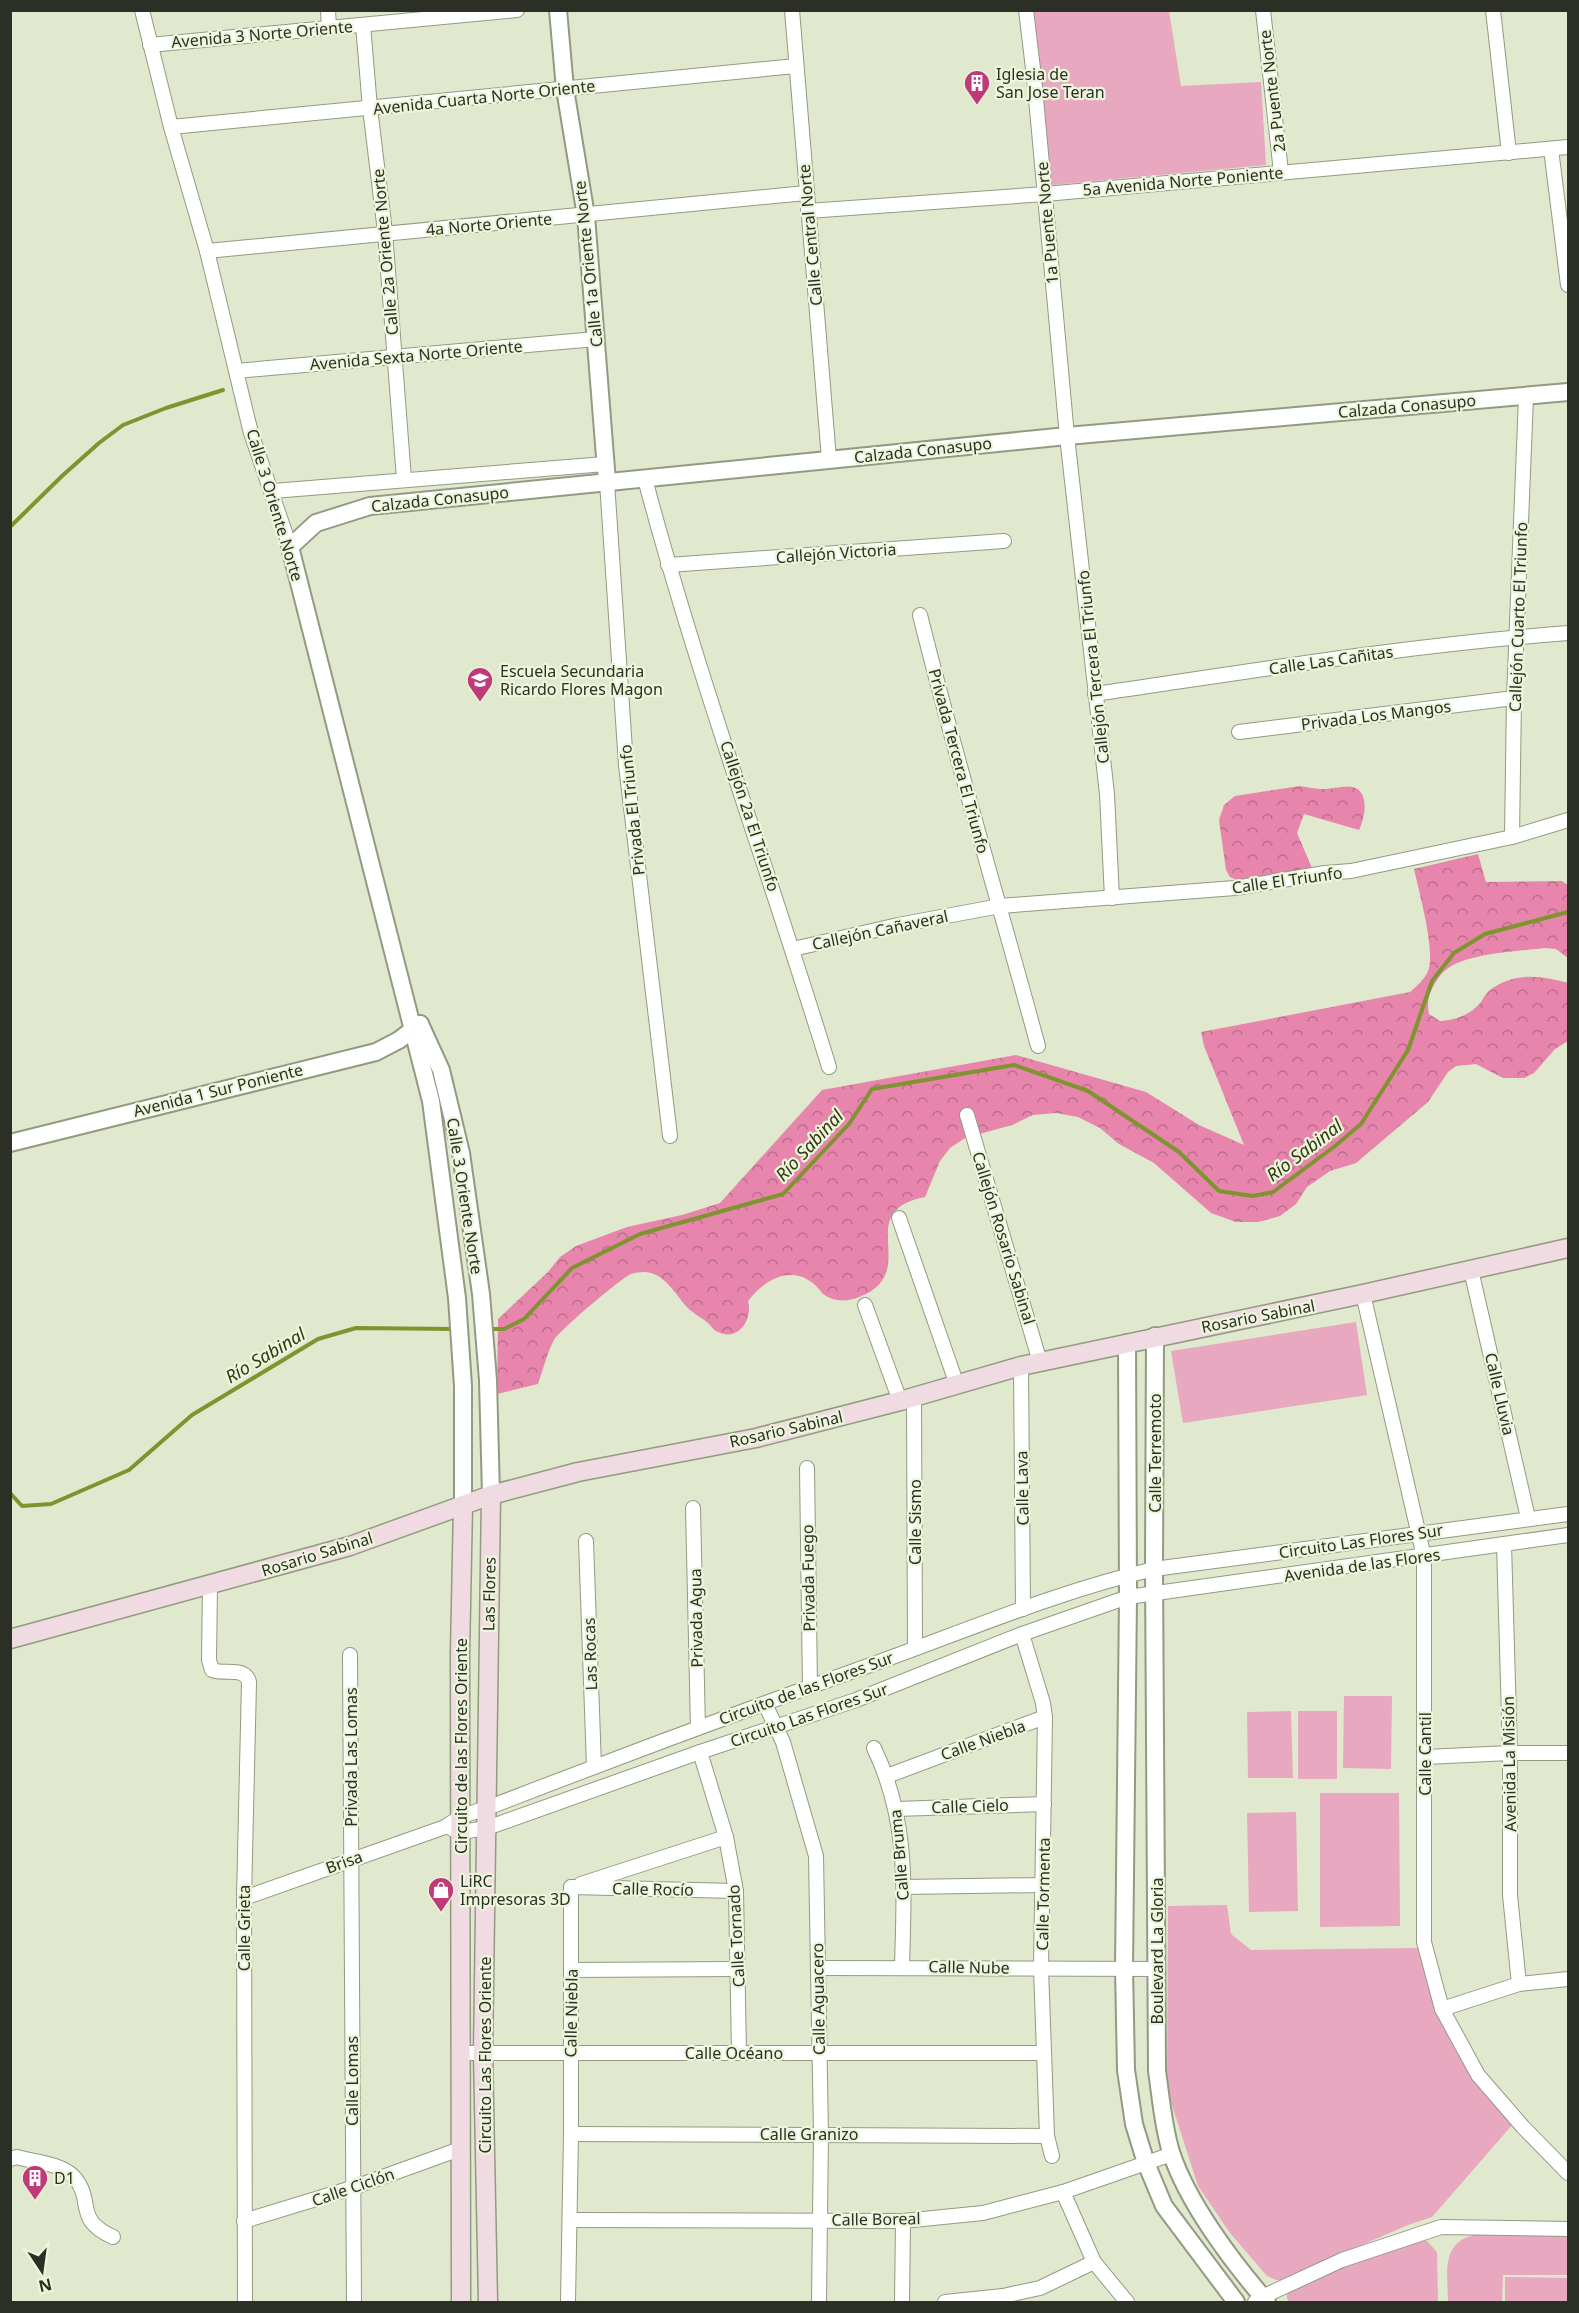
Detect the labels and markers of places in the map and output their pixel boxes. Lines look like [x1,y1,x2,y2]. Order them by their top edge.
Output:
place label: Iglesia de San Jose Teran [996,63,1105,103]
building icon: Iglesia de San Jose Teran [962,68,992,106]
place label: Escuela Secundaria Ricardo Flores Magon [500,660,663,700]
school or university icon: Escuela Secundaria Ricardo Flores Magon [465,665,495,703]
place label: LiRC Impresoras 3D [460,1870,571,1910]
shop icon: LiRC Impresoras 3D [426,1875,456,1913]
building icon: D1 [20,2163,50,2201]
place label: D1 [54,2167,75,2189]

